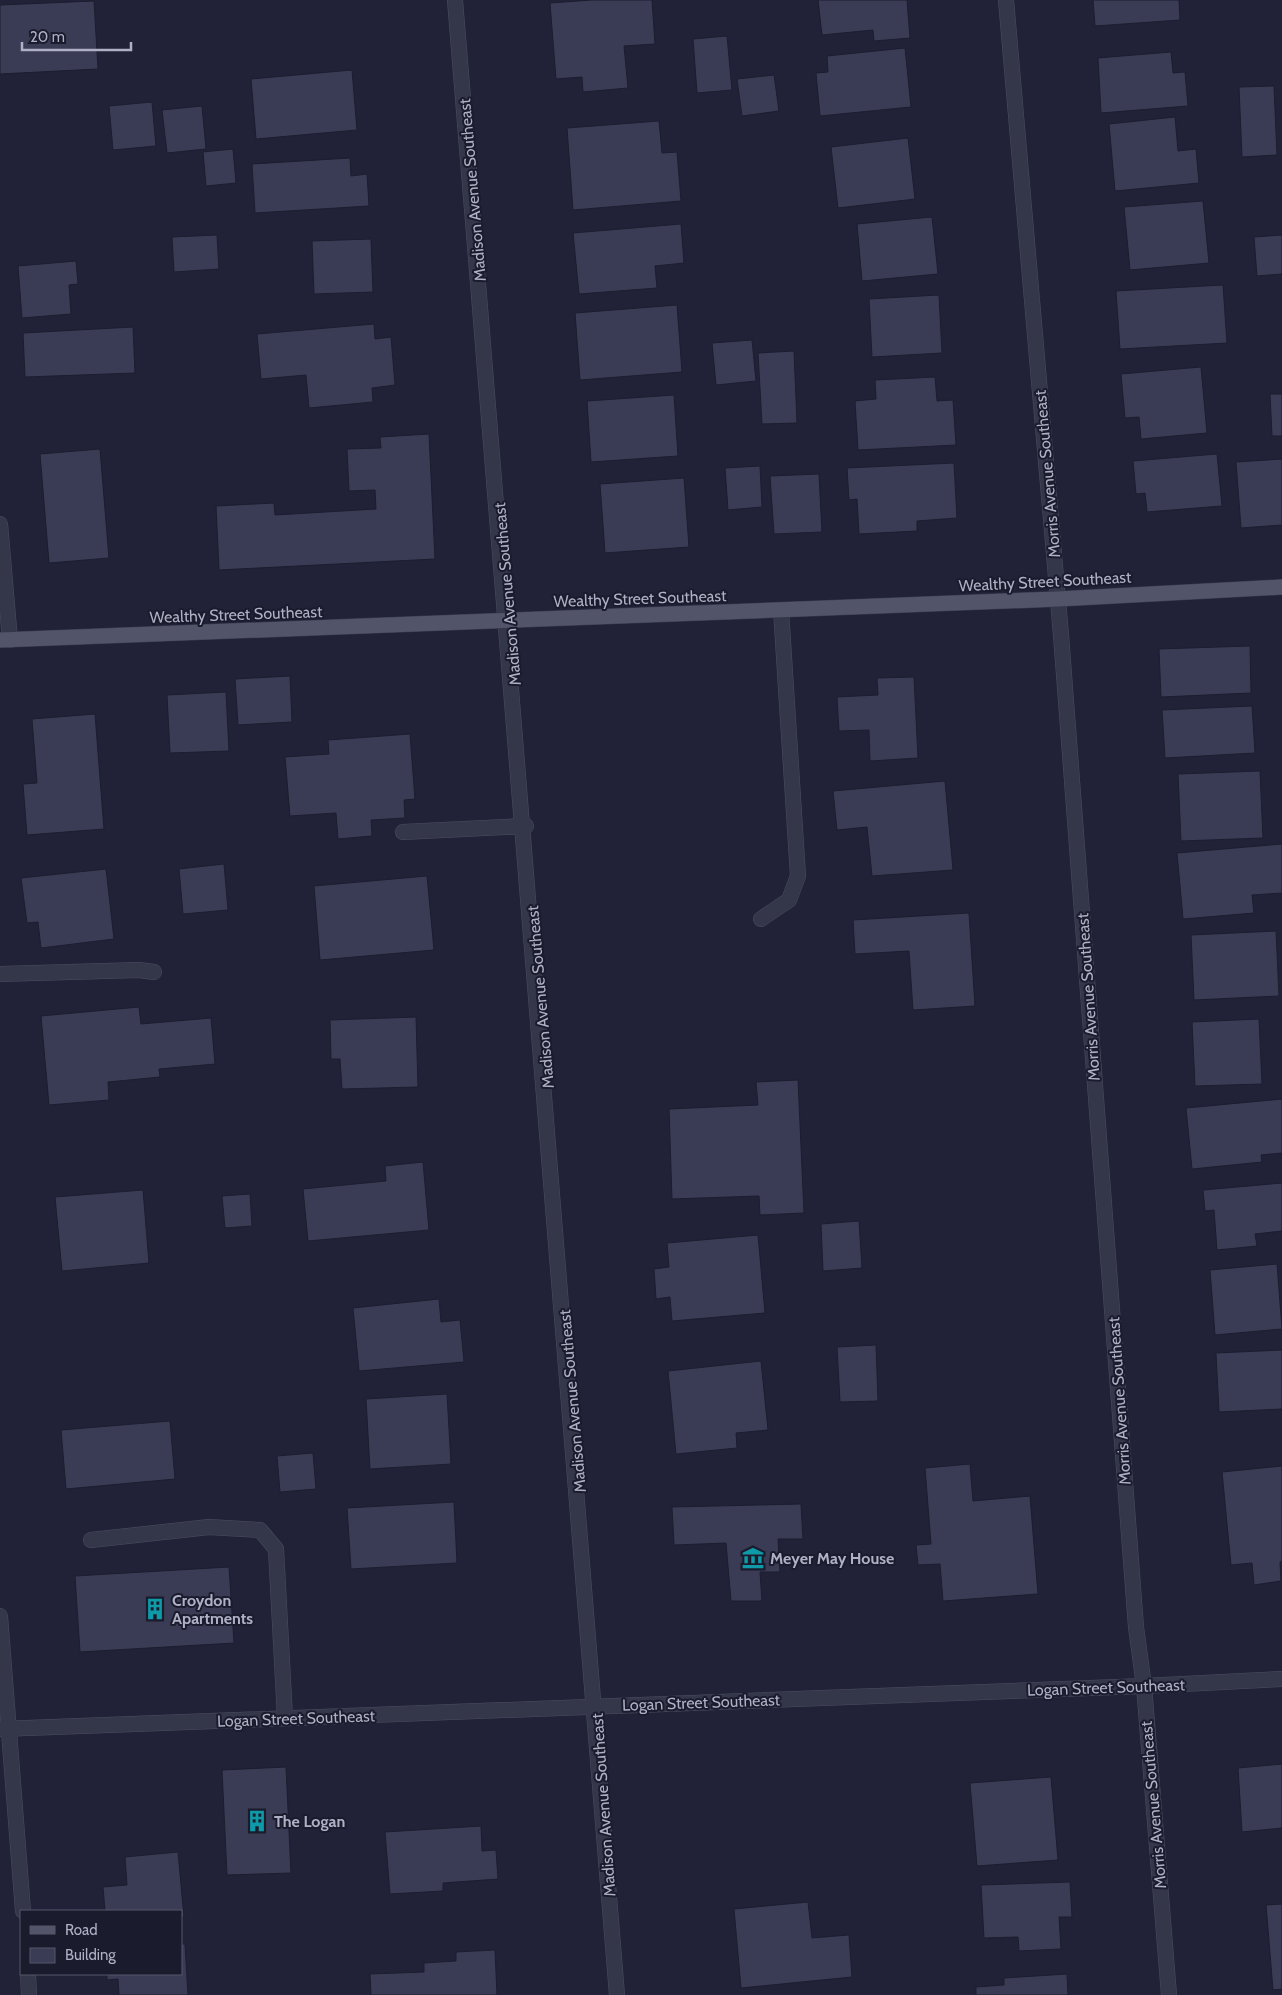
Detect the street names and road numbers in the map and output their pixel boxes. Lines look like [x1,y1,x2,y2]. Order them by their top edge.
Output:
street label: Madison Avenue Southeast [455,97,490,282]
street label: Morris Avenue Southeast [1031,389,1064,559]
street label: Madison Avenue Southeast [490,501,525,686]
street label: Wealthy Street Southeast [958,567,1132,596]
street label: Wealthy Street Southeast [553,586,727,611]
street label: Wealthy Street Southeast [149,602,323,627]
street label: Madison Avenue Southeast [523,904,558,1089]
street label: Morris Avenue Southeast [1073,912,1104,1082]
street label: Madison Avenue Southeast [555,1308,590,1493]
street label: Morris Avenue Southeast [1104,1316,1135,1486]
street label: Logan Street Southeast [1027,1675,1186,1700]
street label: Logan Street Southeast [622,1690,781,1715]
street label: Logan Street Southeast [217,1706,376,1731]
street label: Madison Avenue Southeast [588,1712,619,1897]
street label: Morris Avenue Southeast [1137,1720,1170,1890]

